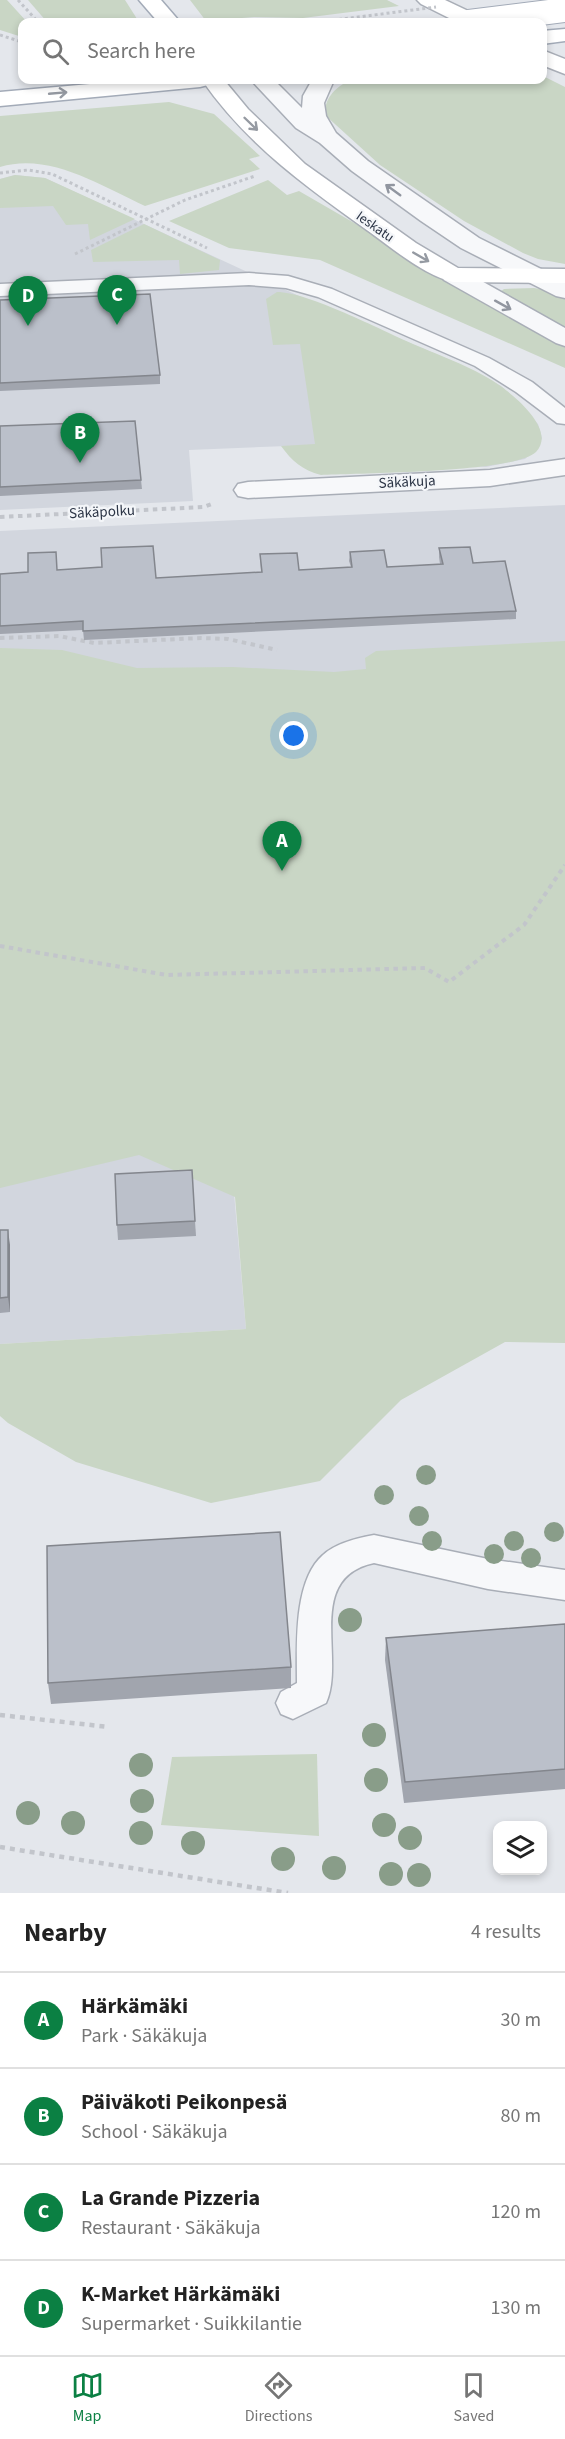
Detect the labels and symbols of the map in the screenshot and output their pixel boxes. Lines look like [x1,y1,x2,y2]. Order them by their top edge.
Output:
one-way arrow [48,88,68,99]
one-way arrow [243,117,258,131]
one-way arrow [385,184,401,196]
street label: Ieskatu [352,207,398,247]
one-way arrow [412,251,429,263]
pin: D [9,276,48,326]
pin: C [98,276,136,325]
one-way arrow [494,300,512,311]
pin: B [60,414,100,463]
street label: Säkäkuja [378,470,436,494]
street label: Säkäpolku [68,500,136,524]
your location [279,721,308,750]
pin: A [262,822,302,871]

